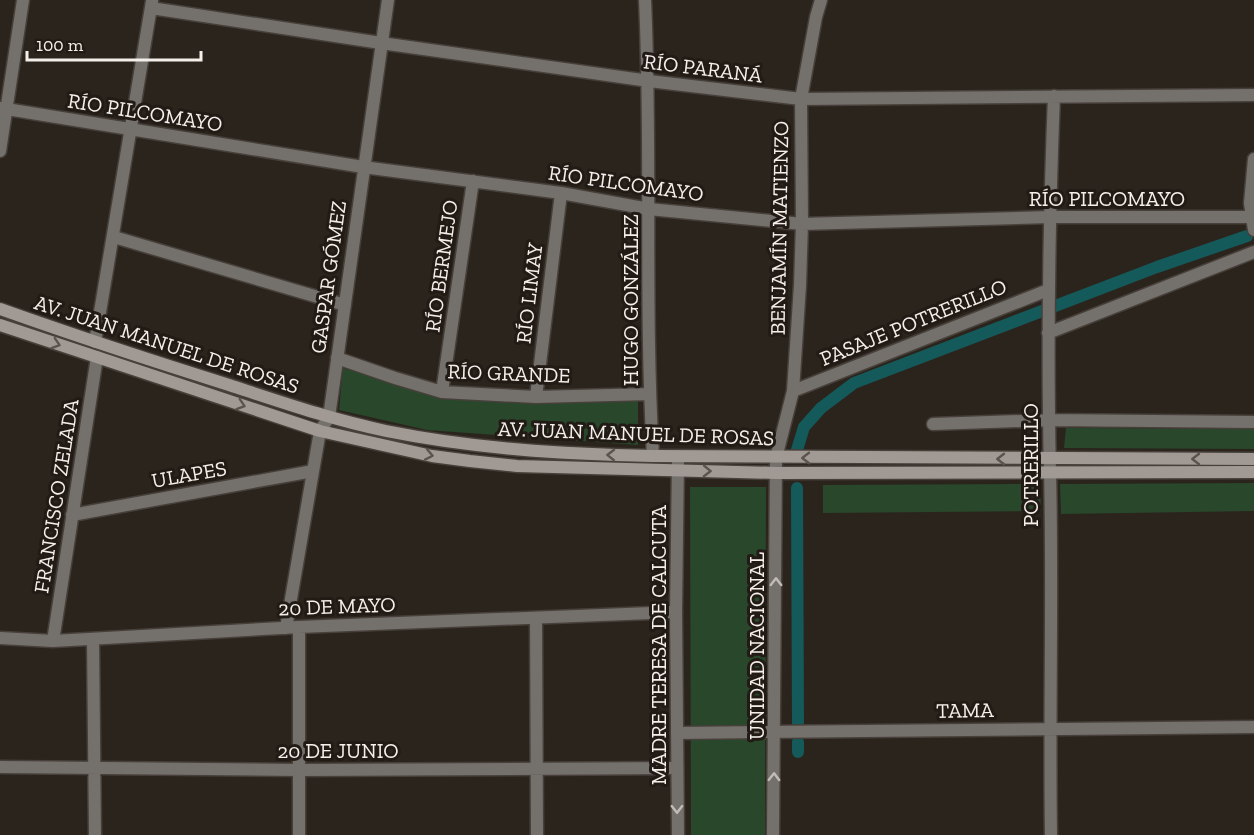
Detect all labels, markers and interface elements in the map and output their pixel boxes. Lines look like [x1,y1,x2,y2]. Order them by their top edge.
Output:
scale bar [27,24,201,62]
text: 100 m [36,34,84,56]
street label: RÍO PARANÁ [642,48,764,88]
street label: RÍO PILCOMAYO [66,87,224,137]
street label: BENJAMÍN MATIENZO [765,121,793,335]
street label: RÍO PILCOMAYO [547,160,705,206]
street label: RÍO PILCOMAYO [1029,186,1185,211]
street label: RÍO BERMEJO [419,198,463,334]
street label: GASPAR GÓMEZ [305,199,351,355]
street label: HUGO GONZÁLEZ [618,214,643,386]
street label: RÍO LIMAY [510,241,548,345]
street label: PASAJE POTRERILLO [816,273,1010,371]
street label: AV. JUAN MANUEL DE ROSAS [32,289,302,399]
one-way arrow [50,336,60,349]
street label: RÍO GRANDE [447,358,571,388]
street label: FRANCISCO ZELADA [28,397,84,595]
one-way arrow [235,397,246,410]
street label: POTRERILLO [1018,403,1043,527]
street label: AV. JUAN MANUEL DE ROSAS [497,416,775,450]
one-way arrow [424,448,434,461]
one-way arrow [606,449,615,461]
one-way arrow [801,452,810,464]
one-way arrow [996,453,1005,465]
one-way arrow [1191,453,1200,465]
street label: ULAPES [150,455,228,493]
one-way arrow [703,465,712,478]
street label: MADRE TERESA DE CALCUTA [646,505,671,785]
street label: UNIDAD NACIONAL [744,551,769,740]
one-way arrow [770,577,782,586]
street label: 20 DE MAYO [278,591,396,621]
street label: TAMA [936,697,994,723]
street label: 20 DE JUNIO [278,738,398,763]
one-way arrow [768,772,780,781]
one-way arrow [671,804,683,813]

